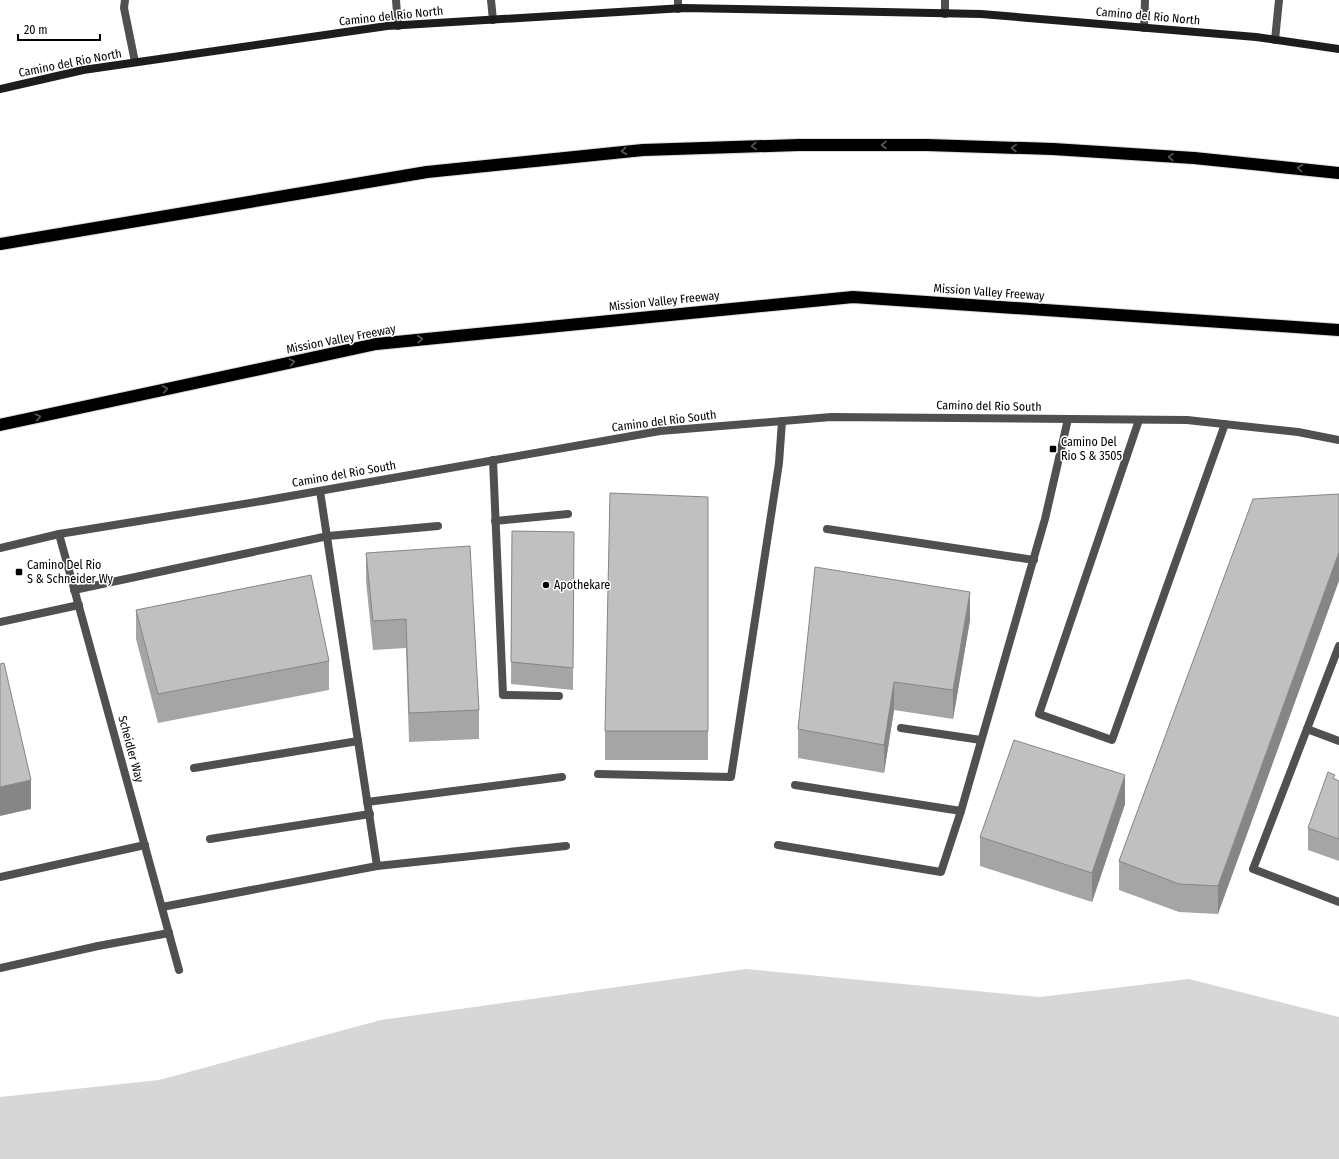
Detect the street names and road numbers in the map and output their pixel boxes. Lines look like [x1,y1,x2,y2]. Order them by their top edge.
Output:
street label: Camino del Rio North [338,4,444,28]
street label: Camino del Rio North [1095,4,1201,28]
street label: Camino del Rio North [17,46,123,80]
street label: Mission Valley Freeway [933,281,1046,303]
street label: Mission Valley Freeway [608,288,721,314]
street label: Mission Valley Freeway [285,321,398,356]
street label: Camino del Rio South [936,398,1042,414]
street label: Camino del Rio South [611,408,717,434]
street label: Camino del Rio South [291,458,397,490]
street label: Scheidler Way [115,714,147,785]

